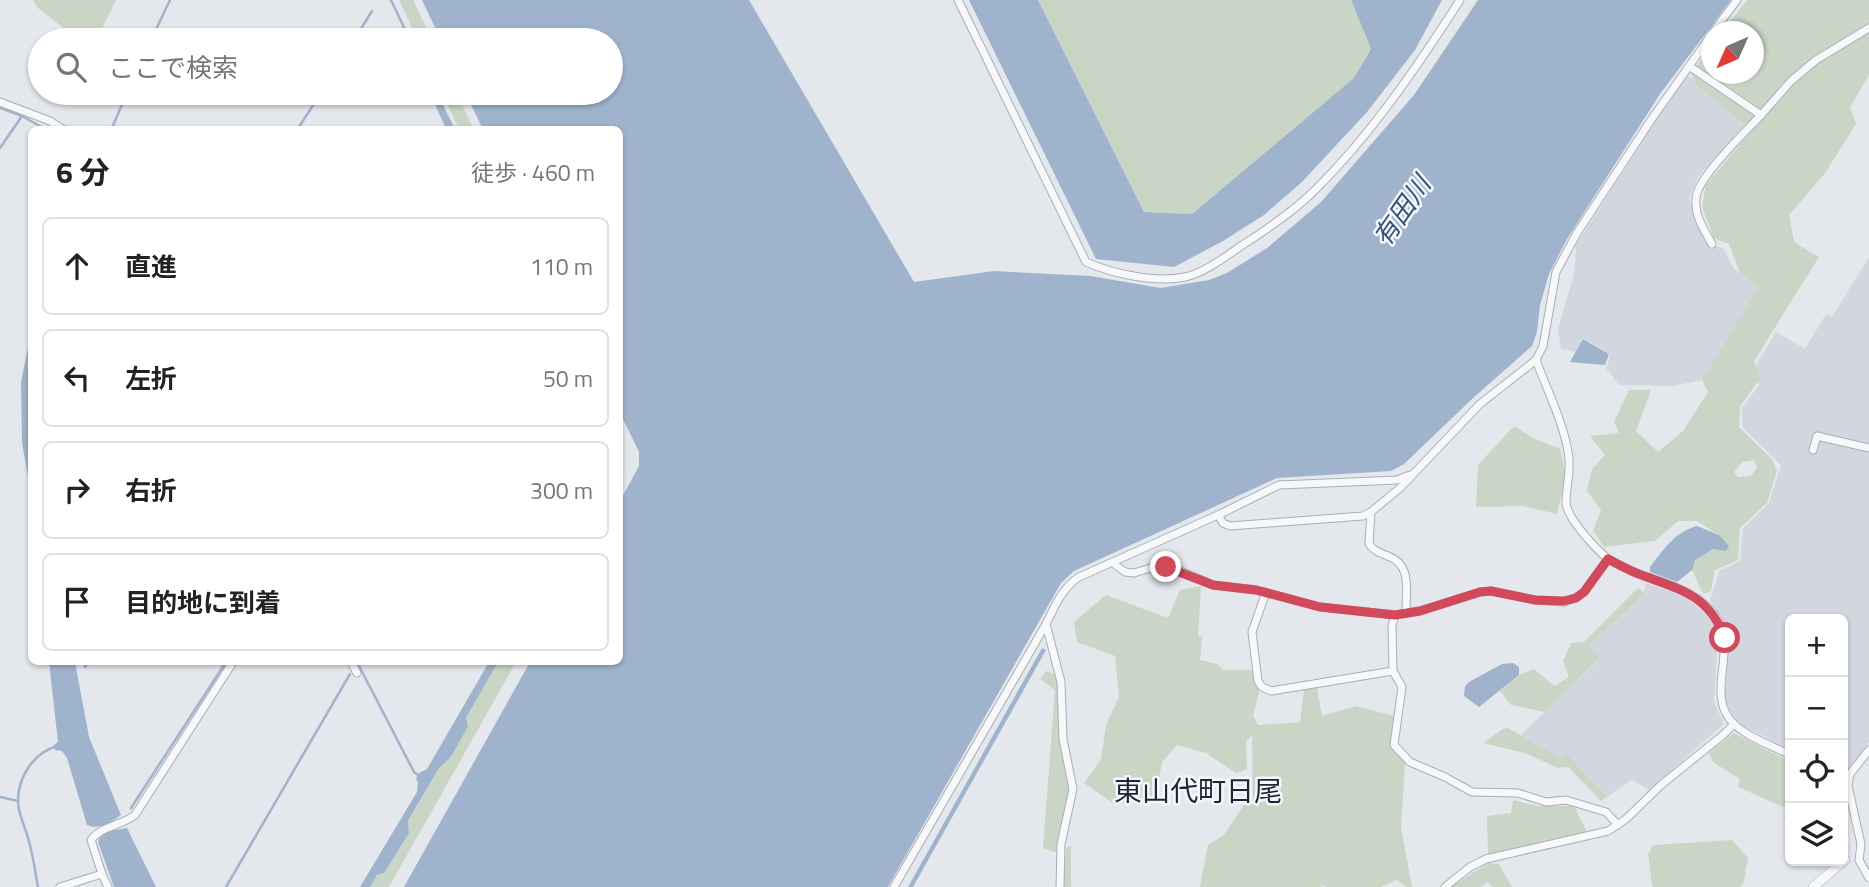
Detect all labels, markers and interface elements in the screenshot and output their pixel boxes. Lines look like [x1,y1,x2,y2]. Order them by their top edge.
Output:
north arrow [1701,21,1764,84]
search box [28,28,623,105]
icon: search [52,48,90,86]
text: ここで検索 [108,48,238,87]
text: 6 分 [56,149,109,195]
text: 徒歩 · 460 m [471,155,595,190]
water label: 有田川 [1363,165,1442,254]
icon: ahead [58,247,96,285]
text: 直進 [125,247,177,286]
text: 110 m [530,249,593,284]
icon: left [58,359,96,397]
text: 左折 [125,359,177,398]
text: 50 m [543,361,593,396]
icon: right [58,471,96,509]
text: 右折 [125,471,177,510]
text: 300 m [530,473,593,508]
route end [1150,551,1181,582]
icon: arrive [58,583,96,621]
text: 目的地に到着 [125,583,281,622]
map controls [1785,614,1848,866]
button: + [1785,614,1848,677]
route start [1709,622,1740,653]
button: − [1785,677,1848,740]
button: locate [1785,740,1848,803]
district label: 東山代町日尾 [1114,769,1282,812]
button: layers [1785,803,1848,866]

